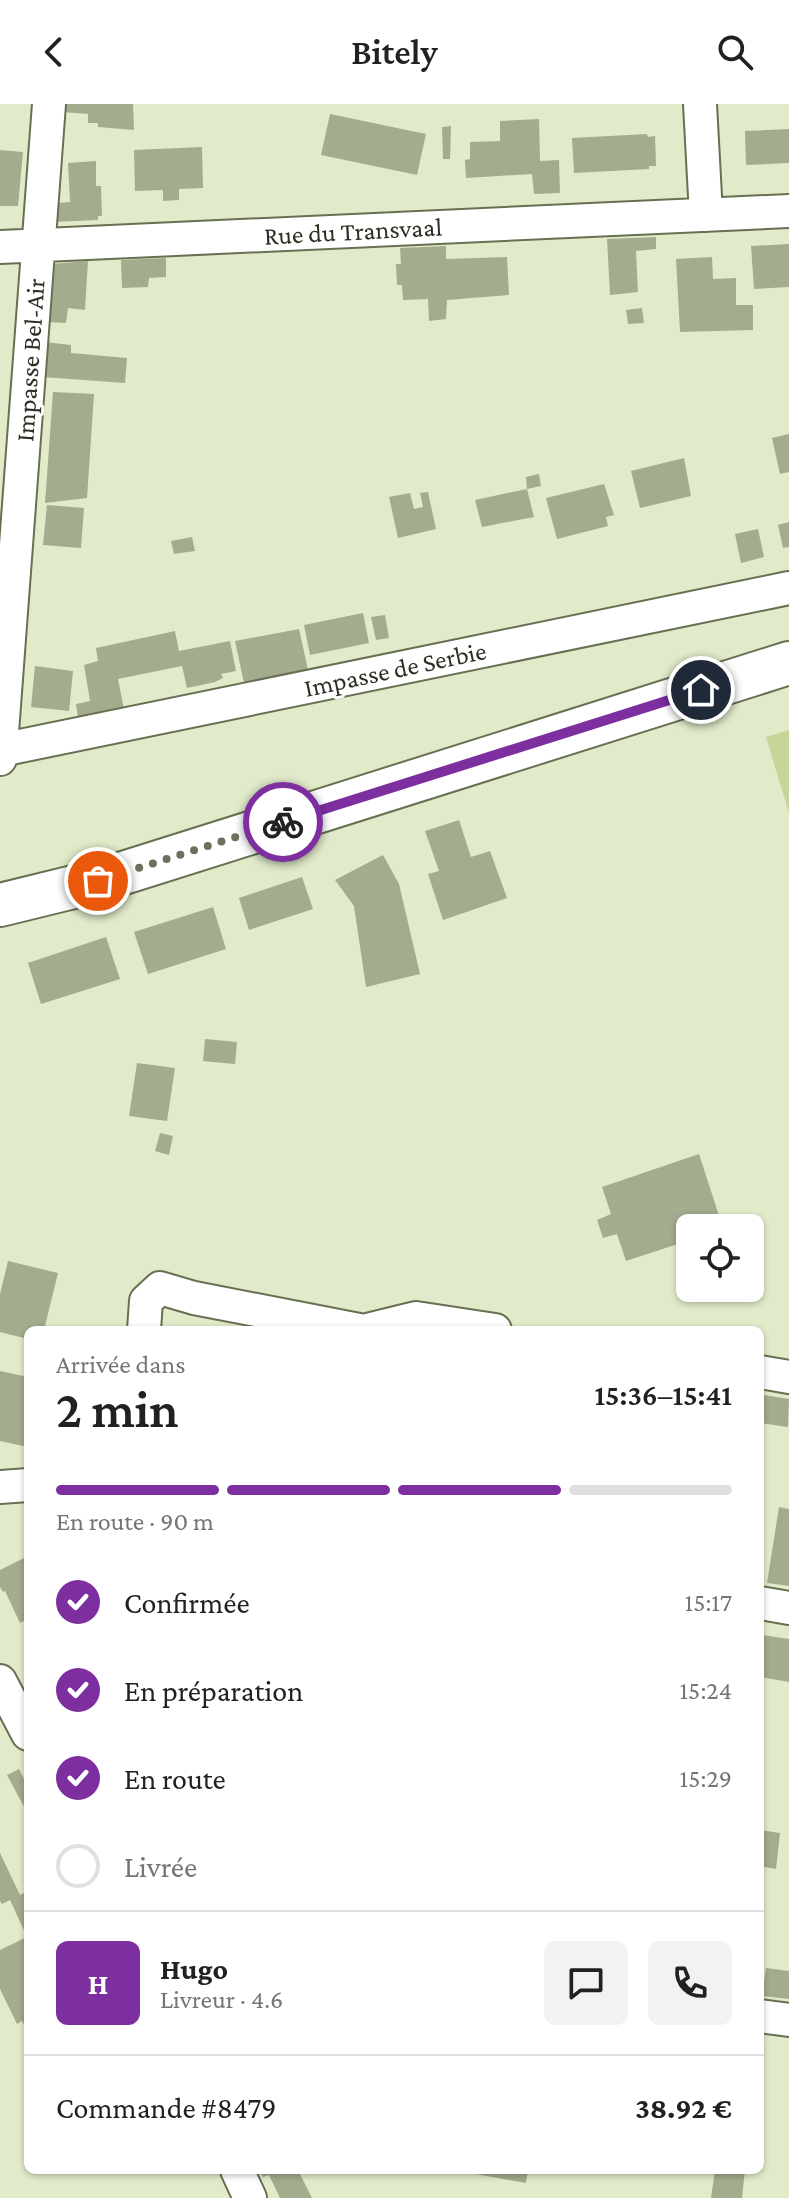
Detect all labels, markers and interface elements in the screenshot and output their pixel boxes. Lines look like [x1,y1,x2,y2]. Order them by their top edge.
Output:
icon: back [32,30,76,74]
icon: search [713,30,757,74]
text: Bitely [351,32,438,72]
street label: Rue du Transvaal [263,212,443,251]
street label: Impasse Bel-Air [10,277,51,443]
street label: Impasse de Serbie [301,636,489,703]
pin [667,656,735,724]
icon: home [679,668,723,712]
courier [243,782,323,862]
icon: bike [261,800,305,844]
pin [64,847,132,915]
icon: bag [76,859,120,903]
map controls [676,1214,764,1302]
button: locate [676,1214,764,1302]
text: Arrivée dans [56,1350,185,1379]
text: 15:36–15:41 [594,1378,732,1411]
text: 2 min [56,1380,179,1438]
text: En route · 90 m [56,1507,214,1536]
icon: check [56,1580,100,1624]
text: Confirmée [124,1586,250,1619]
text: 15:17 [685,1588,732,1617]
icon: check [56,1668,100,1712]
text: En préparation [124,1674,303,1707]
text: 15:24 [679,1676,732,1705]
icon: check [56,1756,100,1800]
text: En route [124,1762,226,1795]
text: 15:29 [680,1764,732,1793]
text: Livrée [124,1850,197,1883]
button: chat [544,1941,628,2025]
button: phone [648,1941,732,2025]
text: Hugo [160,1952,228,1985]
text: H [88,1967,108,2000]
text: Livreur · 4.6 [160,1985,283,2014]
text: Commande #8479 [56,2091,277,2124]
text: 38.92 € [635,2091,732,2124]

